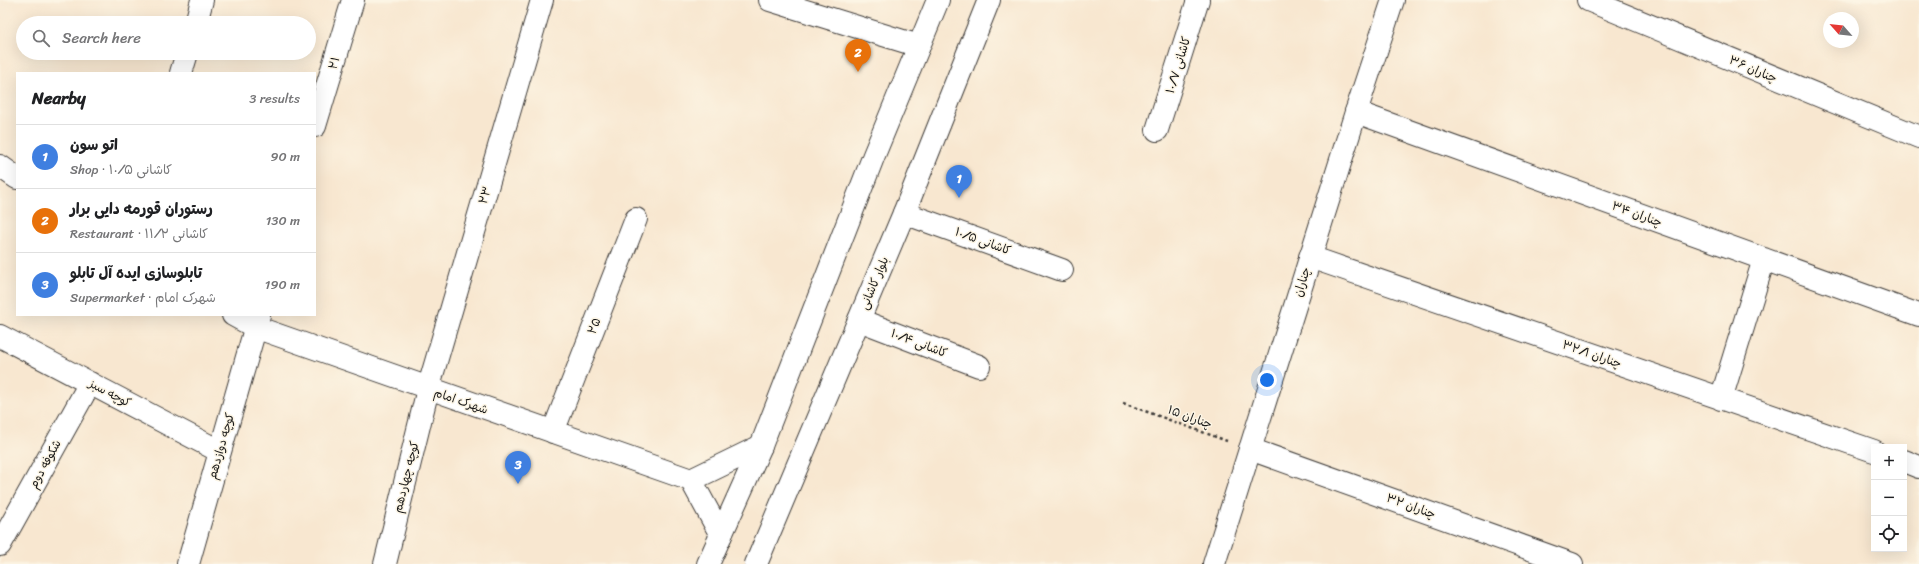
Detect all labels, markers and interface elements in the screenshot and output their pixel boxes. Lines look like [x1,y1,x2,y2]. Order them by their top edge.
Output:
north arrow [1823,12,1859,48]
search box [16,16,316,60]
text: Search here [62,25,141,51]
icon: search [30,27,52,49]
street label: ۱۰/۷ کاشانی [1159,34,1197,96]
pin: 2 [845,39,871,72]
street label: چناران ۳۶ [1725,49,1781,89]
street label: ۲۱ [322,54,346,72]
text: Nearby [32,83,86,113]
text: 3 results [249,87,300,110]
text: اتو سون [70,132,118,158]
text: 1 [42,145,48,168]
text: 90 m [270,145,300,168]
text: Shop · ۱۰/۵ کاشانی [70,158,172,181]
pin: 1 [946,165,972,198]
street label: ۲۳ [472,183,498,207]
street label: چناران ۳۴ [1609,195,1665,233]
text: رستوران قورمه دایی برار [70,196,213,222]
text: 2 [41,209,49,232]
text: 130 m [266,209,300,232]
street label: ۱۰/۵ کاشانی [952,221,1014,261]
text: Restaurant · ۱۱/۲ کاشانی [70,222,208,245]
street label: بلوار کاشانی [853,253,895,313]
text: تابلوسازی ایده آل تابلو [70,260,202,286]
street label: چناران [1287,264,1317,300]
text: 3 [41,273,49,296]
text: 190 m [265,273,300,296]
text: Supermarket · شهرک امام [70,286,216,309]
street label: ۲۵ [581,314,607,338]
street label: ۱۰/۴ کاشانی [887,322,951,364]
street label: چناران ۳۲/۱ [1559,334,1625,374]
your location [1257,370,1277,390]
street label: کوچه سبز [84,372,135,413]
street label: شهرک امام [431,381,491,421]
street label: چناران ۱۵ [1165,399,1215,435]
street label: کوچه دوازدهم [201,410,241,482]
street label: شکوفه دوم [23,435,67,493]
street label: کوچه چهاردهم [386,439,426,515]
map controls [1871,444,1907,552]
button: + [1871,444,1907,480]
pin: 3 [505,451,531,484]
button: − [1871,480,1907,516]
street label: چناران ۳۲ [1383,487,1439,525]
button: locate [1871,516,1907,552]

